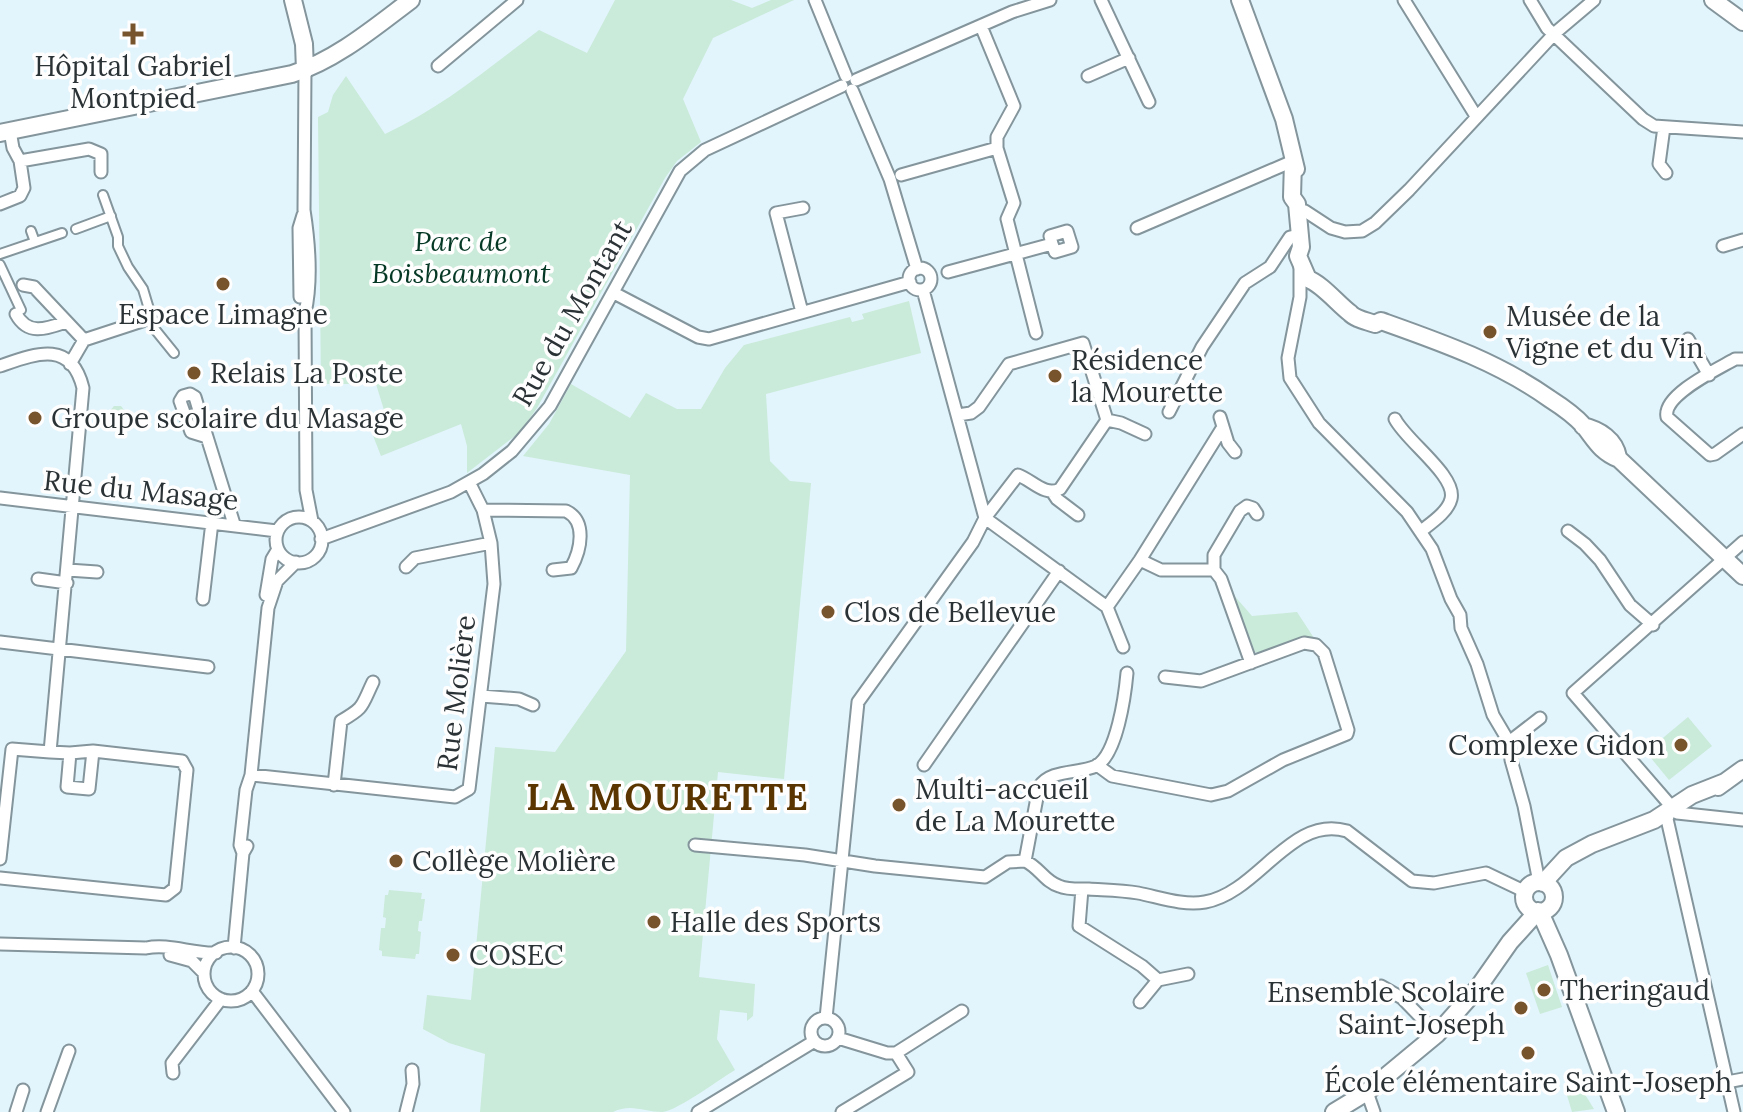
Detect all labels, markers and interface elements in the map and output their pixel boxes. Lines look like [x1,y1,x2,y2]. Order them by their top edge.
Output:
marker: Hôpital Gabriel Montpied [122,23,144,45]
place label: Hôpital Gabriel Montpied [34,48,232,116]
street label: Rue du Montant [504,213,640,413]
park label: Parc de Boisbeaumont [371,223,551,291]
marker: Espace Limagne [214,275,232,293]
place label: Espace Limagne [118,296,328,332]
place label: Musée de la Vigne et du Vin [1505,298,1704,366]
marker: Musée de la Vigne et du Vin [1481,323,1499,341]
place label: Résidence la Mourette [1071,342,1223,410]
place label: Relais La Poste [210,355,403,391]
marker: Relais La Poste [185,364,203,382]
marker: Résidence la Mourette [1046,367,1064,385]
place label: Groupe scolaire du Masage [51,400,404,436]
marker: Groupe scolaire du Masage [26,409,44,427]
street label: Rue du Masage [42,462,240,518]
place label: Clos de Bellevue [844,594,1056,630]
marker: Clos de Bellevue [819,603,837,621]
street label: Rue Molière [429,613,483,773]
place label: Complexe Gidon [1448,727,1665,763]
marker: Complexe Gidon [1672,736,1690,754]
place label: Multi-accueil de La Mourette [915,771,1116,839]
district label: LA MOURETTE [526,774,810,820]
marker: Multi-accueil de La Mourette [890,796,908,814]
place label: Collège Molière [412,843,616,879]
marker: Collège Molière [387,852,405,870]
place label: Halle des Sports [670,904,881,940]
marker: Halle des Sports [645,913,663,931]
place label: COSEC [469,937,564,973]
marker: COSEC [444,946,462,964]
place label: Theringaud [1560,972,1710,1008]
place label: Ensemble Scolaire Saint-Joseph [1267,974,1505,1042]
marker: Theringaud [1535,981,1553,999]
marker: Ensemble Scolaire Saint-Joseph [1512,999,1530,1017]
marker: École élémentaire Saint-Joseph [1519,1044,1537,1062]
place label: École élémentaire Saint-Joseph [1324,1064,1732,1100]

